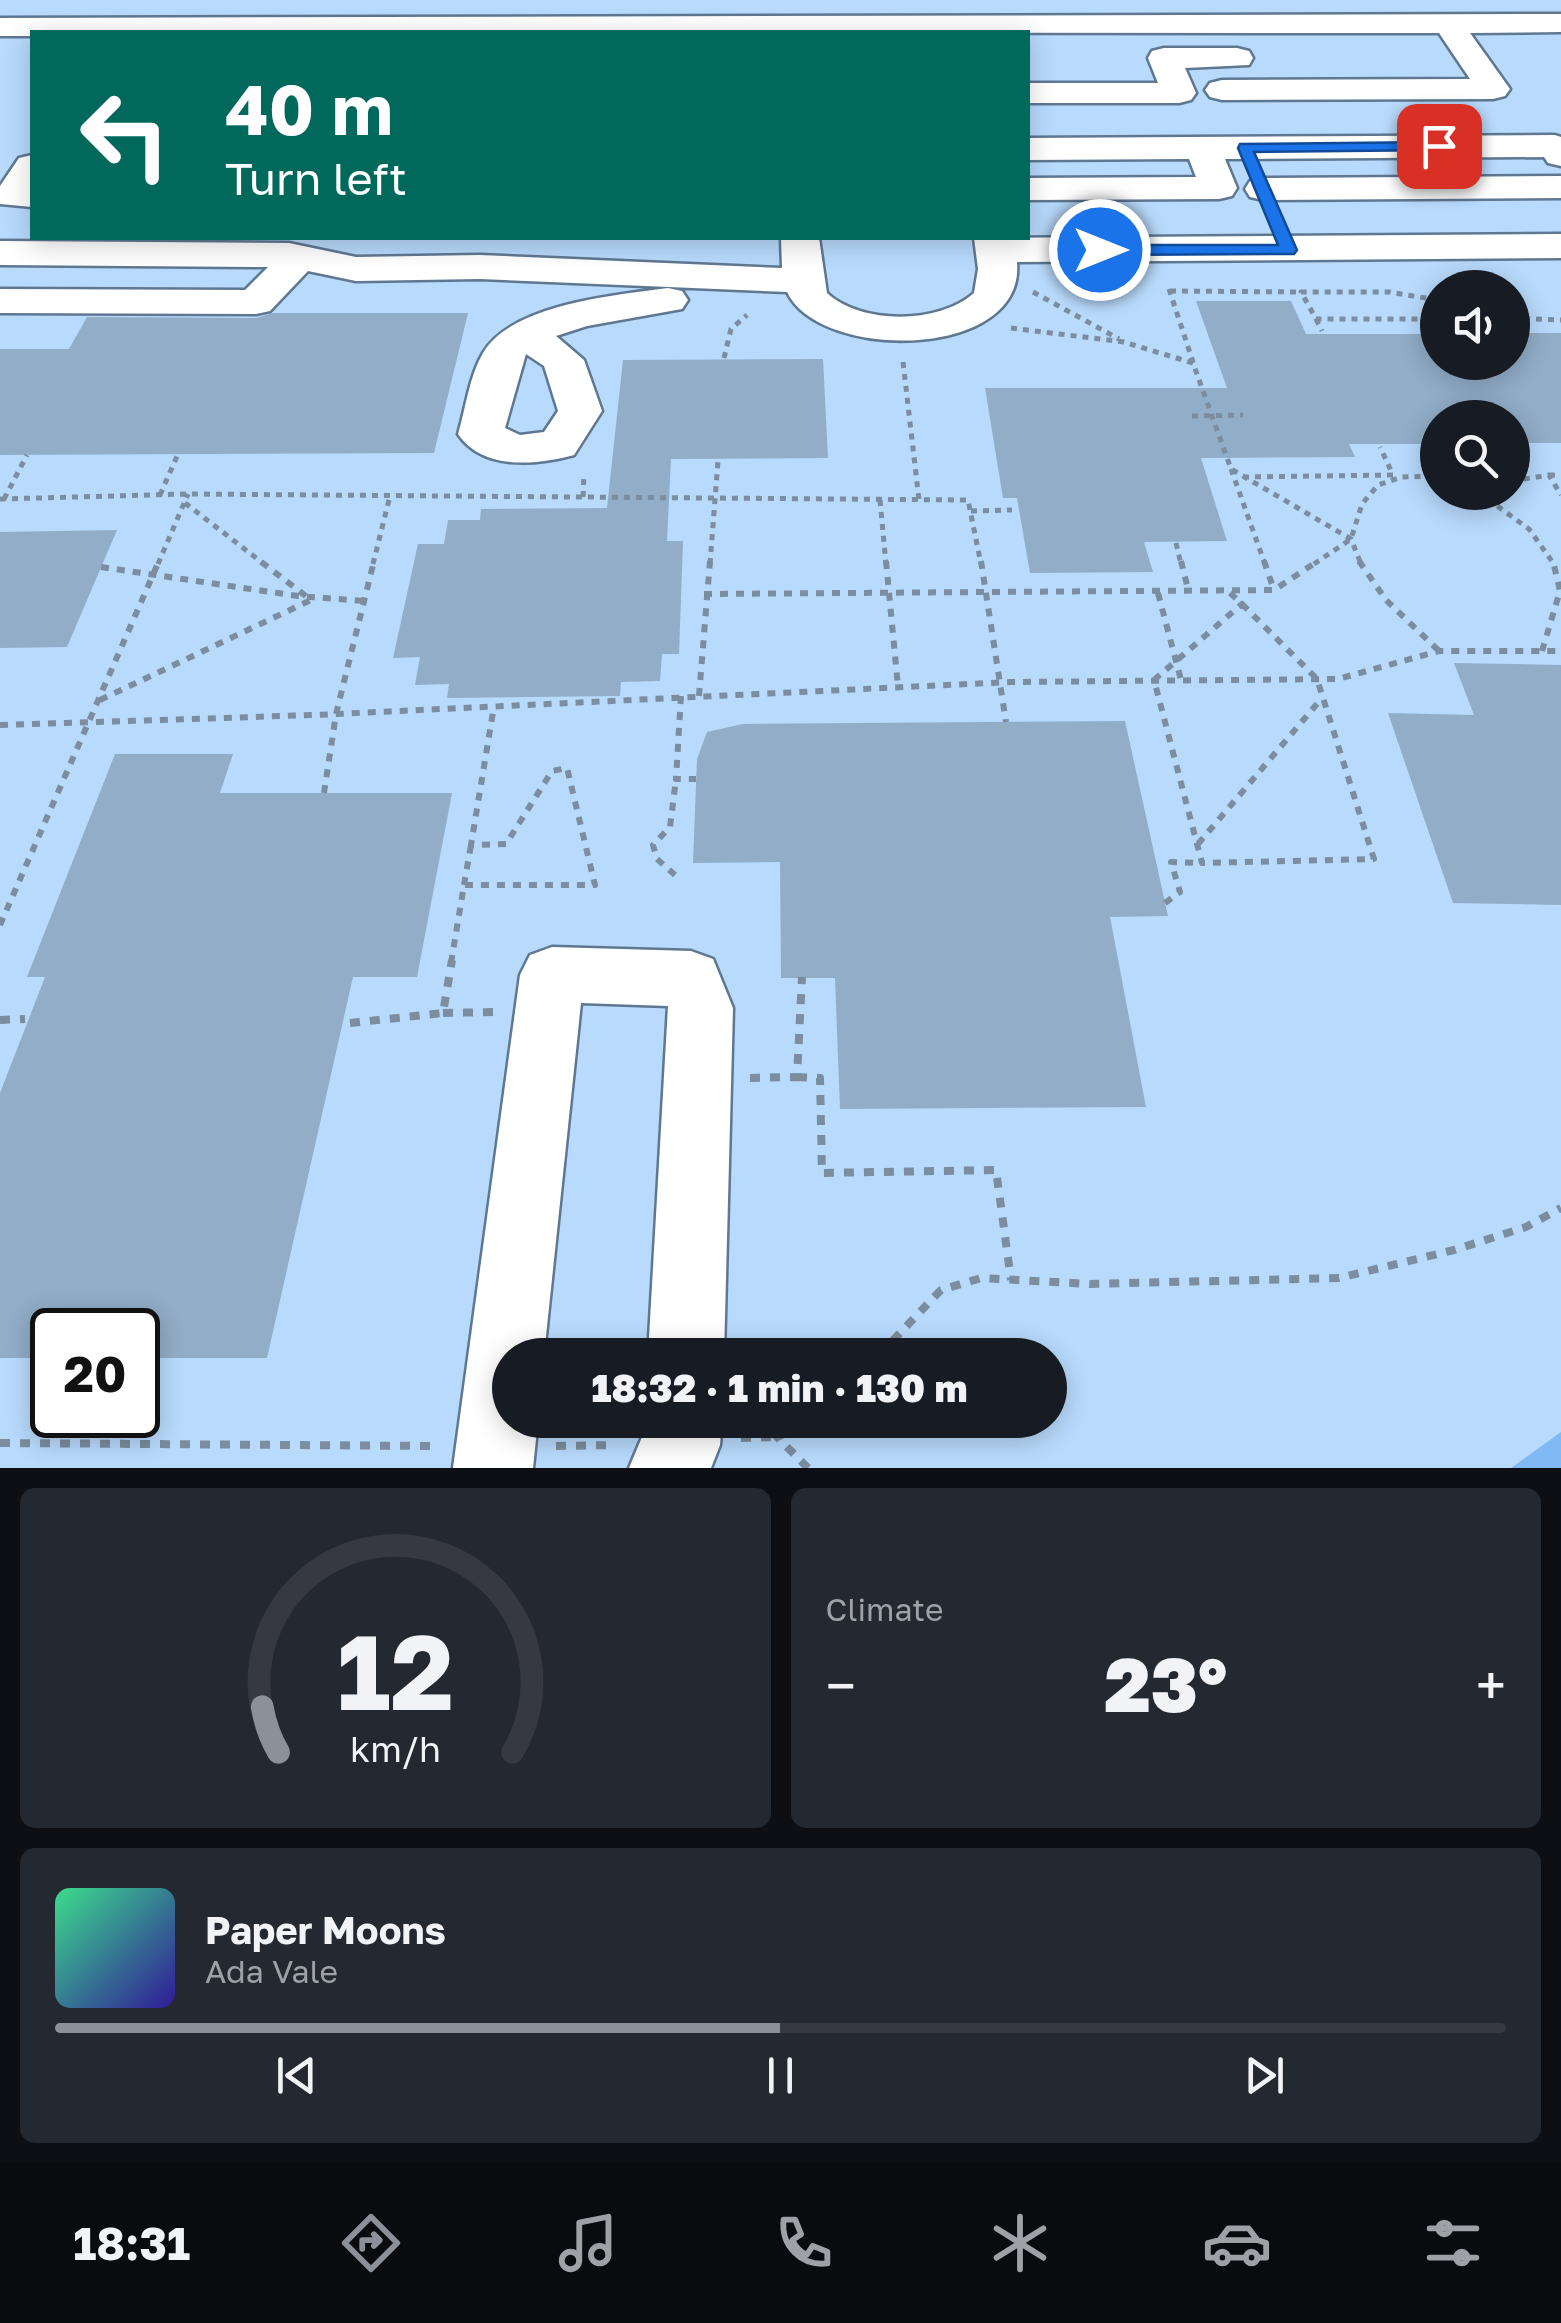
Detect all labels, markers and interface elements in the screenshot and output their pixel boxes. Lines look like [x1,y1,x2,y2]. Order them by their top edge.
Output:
text: 40 m [225,66,393,150]
icon: left [60,70,190,200]
pin [1397,104,1482,189]
icon: arrive [1412,119,1467,174]
text: Turn left [225,151,407,205]
position arrow [1048,198,1152,302]
map controls [1420,270,1530,510]
button: sound [1420,270,1530,380]
button: search [1420,400,1530,510]
speed limit sign: 20 [30,1308,160,1438]
text: 18:32 · 1 min · 130 m [591,1365,968,1410]
text: Climate [826,1590,944,1628]
text: 12 [337,1608,454,1733]
text: 23° [1104,1638,1227,1729]
text: − [826,1652,856,1718]
text: + [1476,1652,1506,1718]
text: km/h [350,1727,441,1770]
text: Paper Moons [205,1907,446,1952]
text: Ada Vale [205,1952,338,1990]
icon: previous [269,2048,324,2103]
icon: pause [753,2048,808,2103]
icon: next [1237,2048,1292,2103]
icon: directions [336,2208,406,2278]
icon: music [553,2208,623,2278]
icon: phone [769,2208,839,2278]
icon: climate [985,2208,1055,2278]
icon: car [1202,2208,1272,2278]
icon: filters [1418,2208,1488,2278]
text: 18:31 [73,2216,190,2270]

